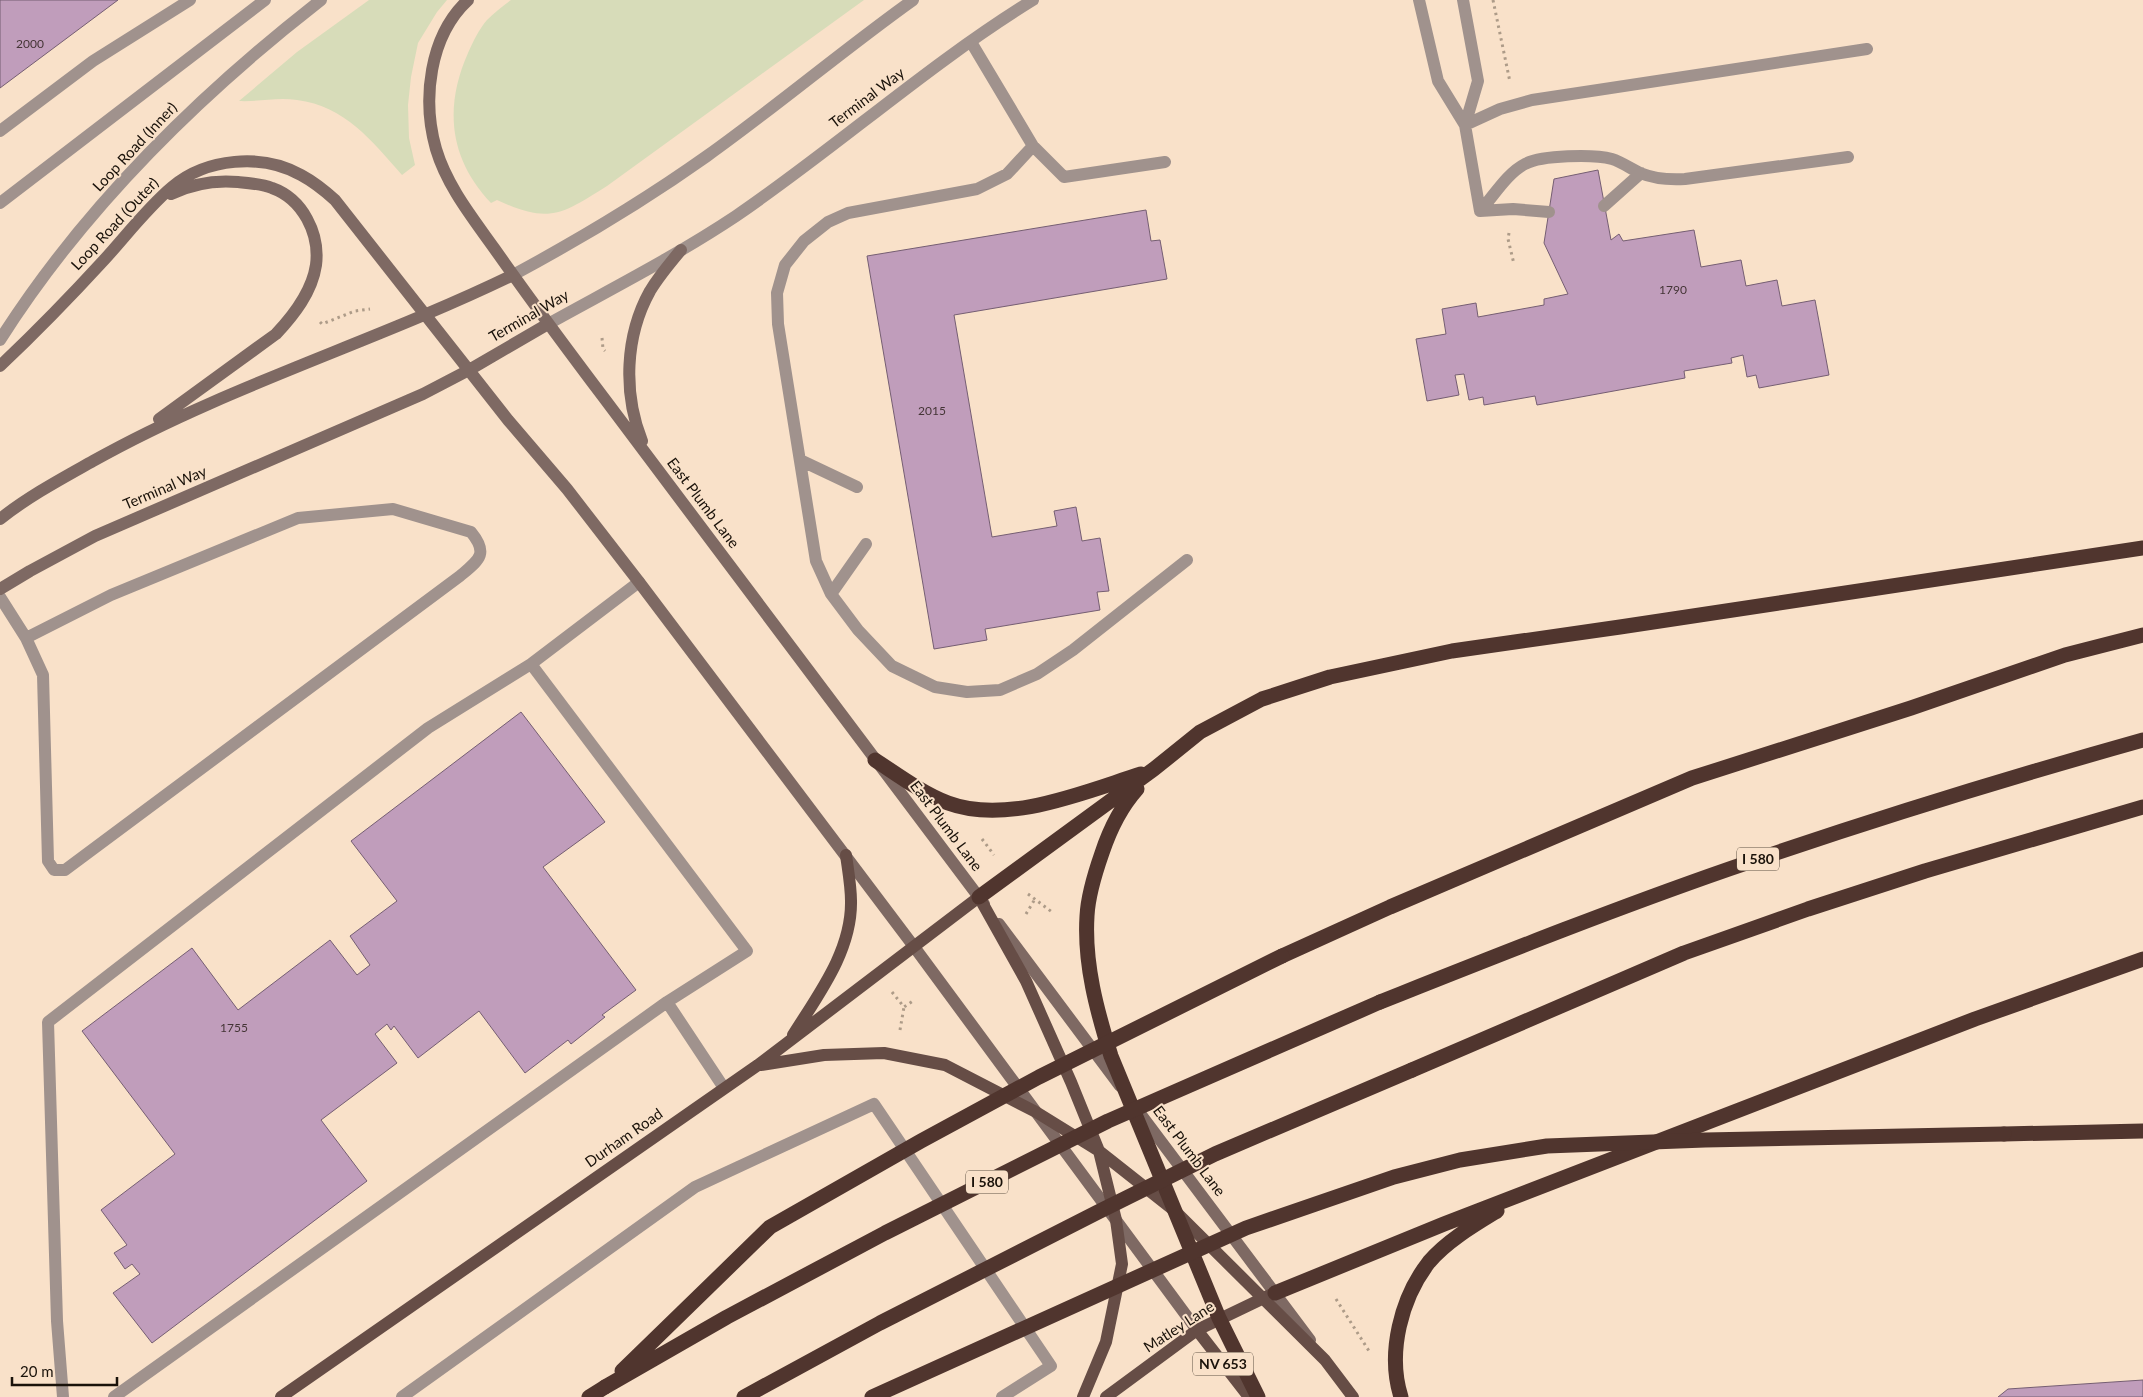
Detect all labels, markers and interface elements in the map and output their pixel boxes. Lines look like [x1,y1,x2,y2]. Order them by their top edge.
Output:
house number: 2000 [16,36,44,51]
street label: Terminal Way [825,63,908,131]
street label: Loop Road (Inner) [88,98,180,195]
street label: Loop Road (Outer) [67,173,162,273]
house number: 1790 [1659,282,1687,297]
street label: Terminal Way [485,285,572,345]
house number: 2015 [918,403,946,418]
street label: East Plumb Lane [664,454,744,551]
street label: Terminal Way [120,461,209,513]
street label: East Plumb Lane [907,777,987,874]
road number: I 580 [1737,848,1779,871]
house number: 1755 [220,1020,248,1035]
street label: East Plumb Lane [1150,1102,1230,1199]
street label: Durham Road [581,1104,666,1170]
road number: I 580 [966,1170,1008,1194]
street label: Matley Lane [1140,1297,1217,1356]
road number: NV 653 [1193,1352,1253,1376]
scale bar [12,1354,118,1386]
text: 20 m [20,1362,54,1380]

